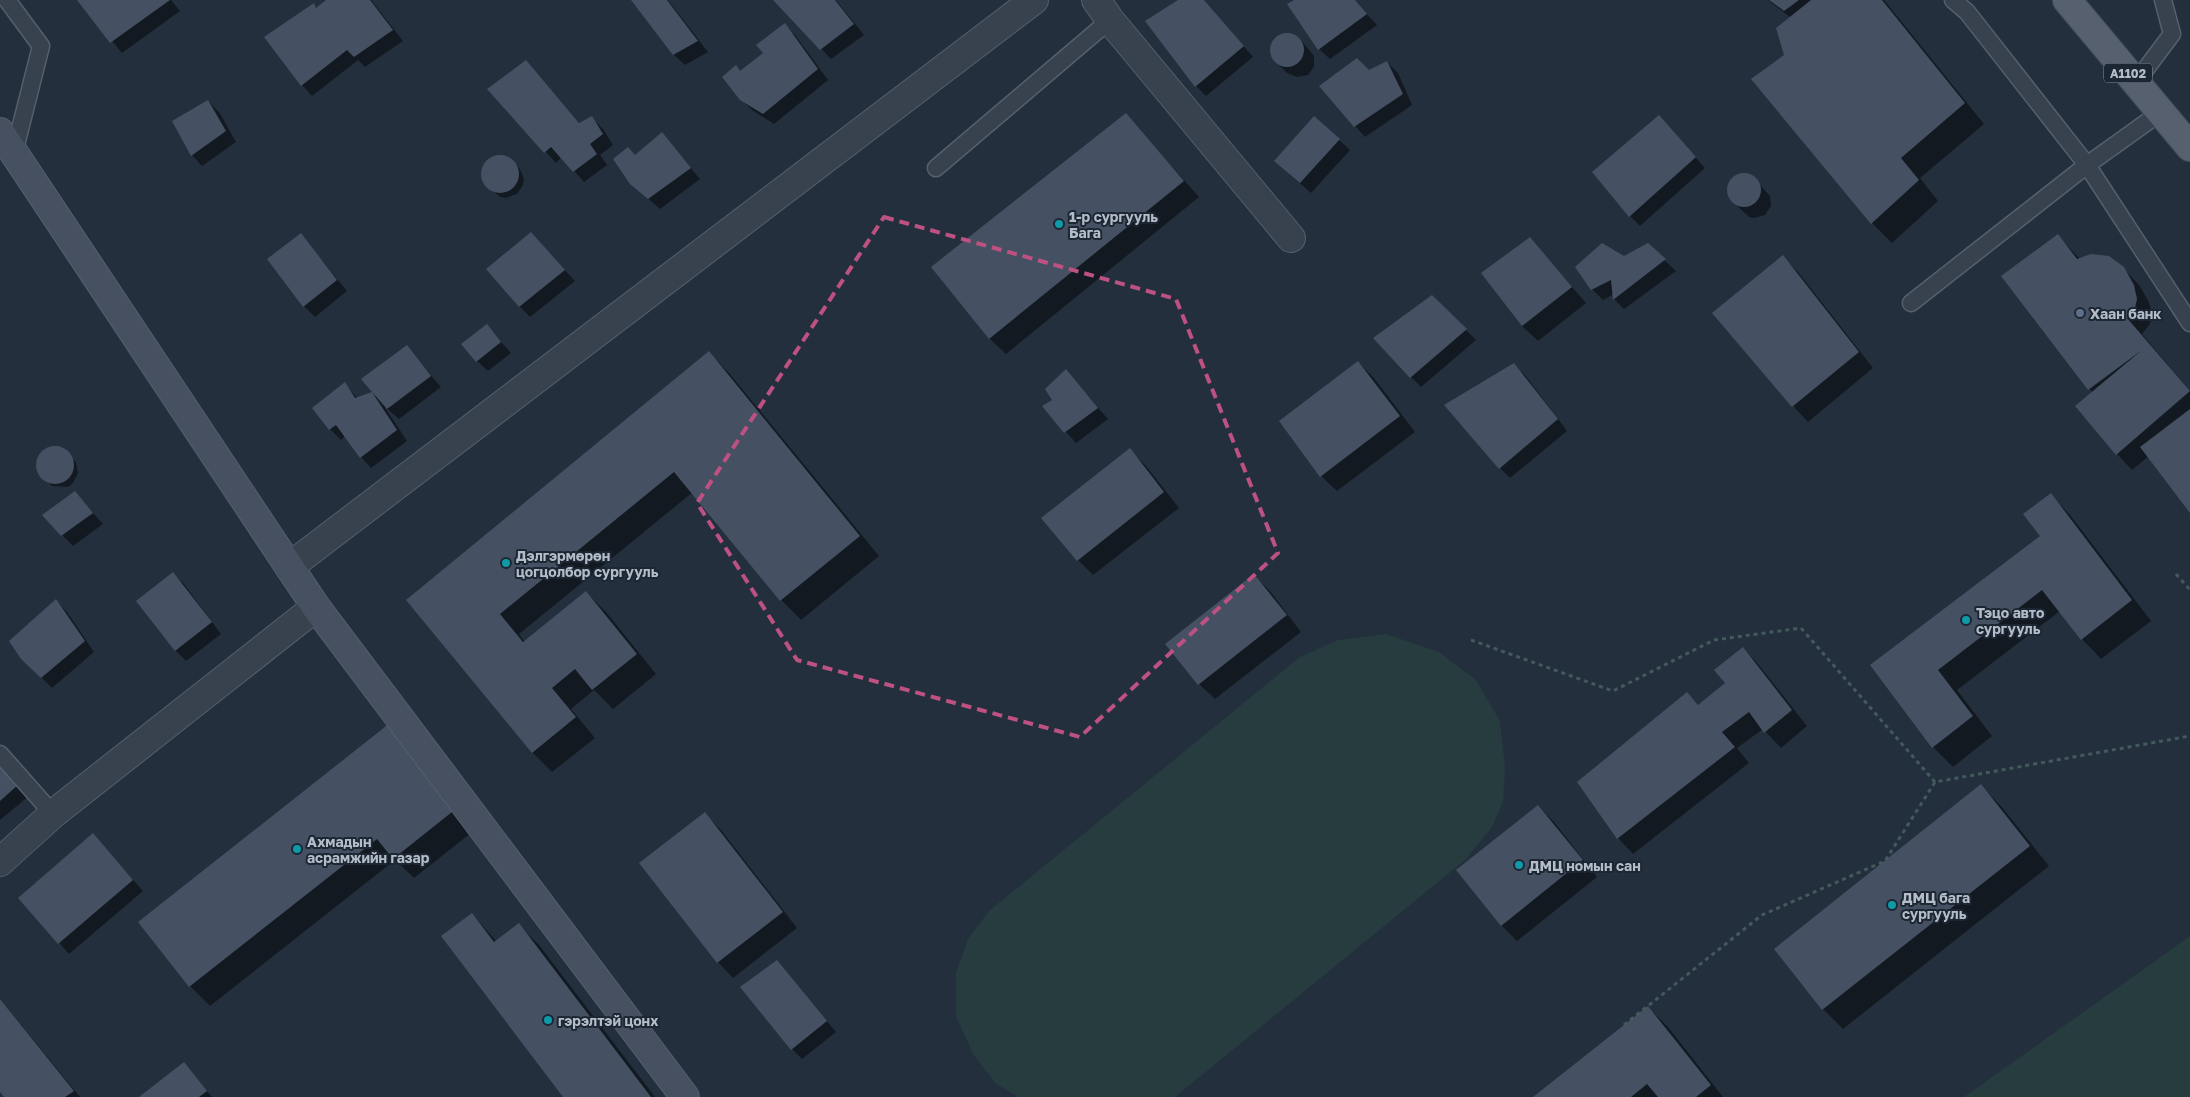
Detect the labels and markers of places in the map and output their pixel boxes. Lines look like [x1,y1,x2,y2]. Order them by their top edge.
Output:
place label: 1-р сургууль Бага [1069,208,1158,241]
marker: 1-р сургууль Бага [1053,218,1065,230]
place label: Хаан банк [2090,305,2161,322]
marker: Хаан банк [2074,307,2086,319]
place label: Дэлгэрмөрөн цогцолбор сургууль [516,547,659,580]
marker: Дэлгэрмөрөн цогцолбор сургууль [500,557,512,569]
place label: Тэцо авто сургууль [1976,604,2044,637]
marker: Тэцо авто сургууль [1960,614,1972,626]
place label: Ахмадын асрамжийн газар [307,833,430,866]
marker: Ахмадын асрамжийн газар [291,843,303,855]
place label: ДМЦ номын сан [1529,857,1641,874]
marker: ДМЦ номын сан [1513,859,1525,871]
place label: ДМЦ бага сургууль [1902,889,1970,922]
marker: ДМЦ бага сургууль [1886,899,1898,911]
place label: гэрэлтэй цонх [558,1012,658,1029]
marker: гэрэлтэй цонх [542,1014,554,1026]

